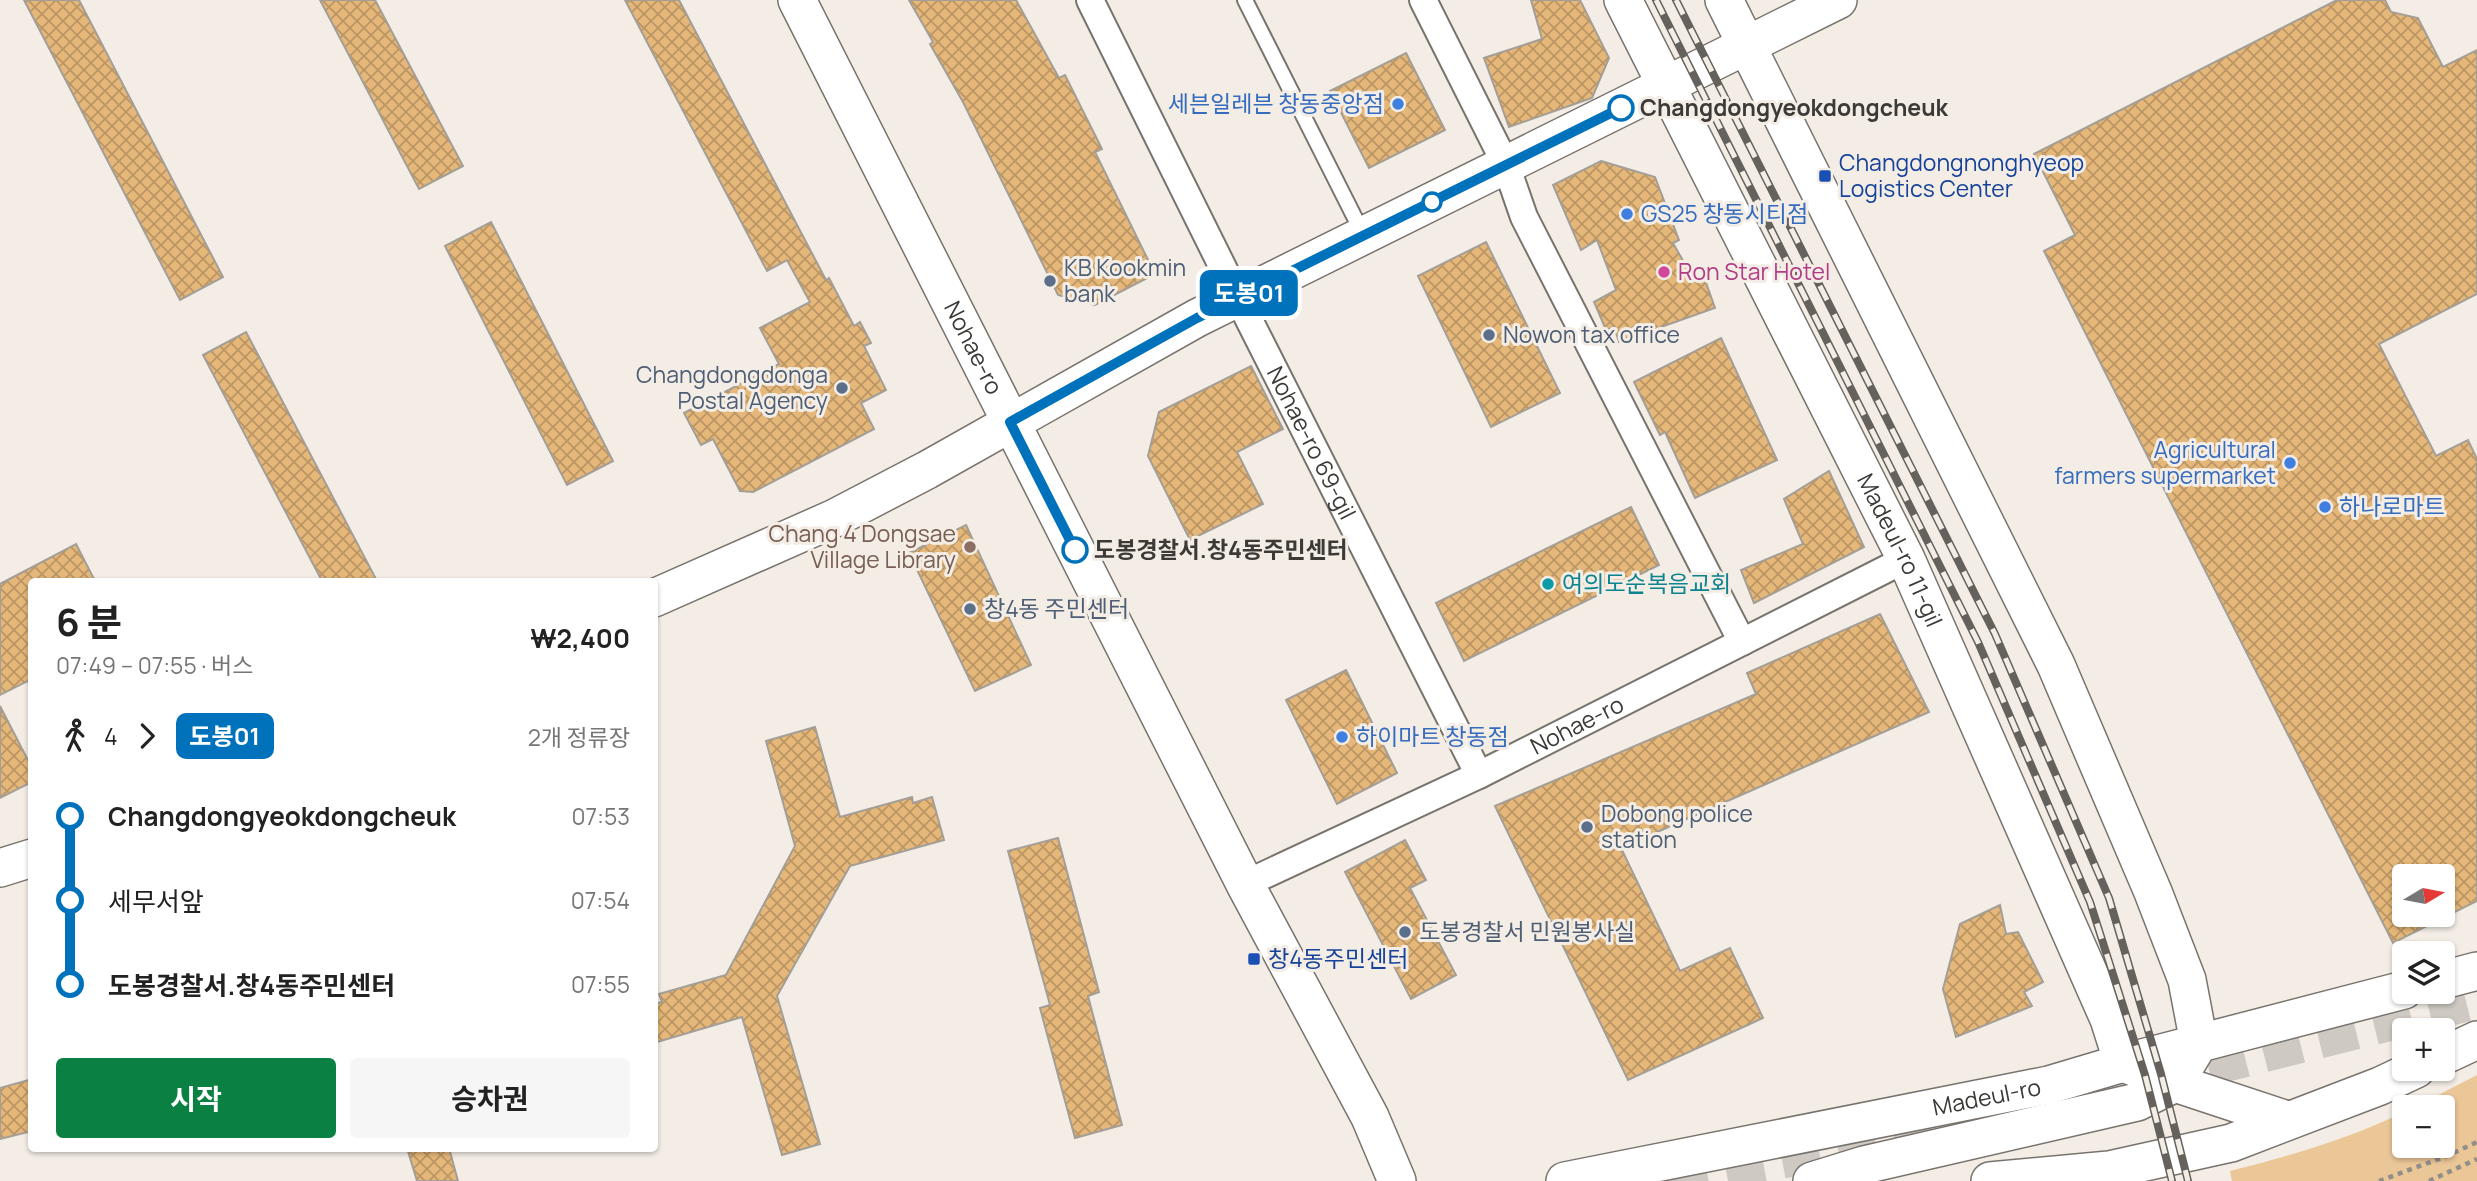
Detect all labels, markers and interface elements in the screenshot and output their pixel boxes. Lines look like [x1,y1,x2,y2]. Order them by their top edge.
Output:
place label: 세븐일레븐 창동중앙점 [1168,87,1384,119]
place label: Changdongyeokdongcheuk [1640,91,1949,123]
marker: Changdongyeokdongcheuk [1608,95,1634,121]
marker: 세븐일레븐 창동중앙점 [1390,96,1406,112]
place label: Changdongnonghyeop Logistics Center [1839,146,2084,204]
marker: Changdongnonghyeop Logistics Center [1817,168,1833,184]
unlabelled marker [1422,192,1442,212]
place label: GS25 창동시티점 [1641,197,1808,229]
marker: GS25 창동시티점 [1619,206,1635,222]
place label: KB Kookmin bank [1064,251,1186,309]
place label: Ron Star Hotel [1678,255,1830,287]
marker: Ron Star Hotel [1656,264,1672,280]
line badge: 도봉01 [1200,270,1298,316]
marker: KB Kookmin bank [1042,273,1058,289]
text: 도봉01 [1214,276,1284,309]
street label: Nohae-ro [937,295,1011,400]
place label: Nowon tax office [1503,318,1680,350]
marker: Nowon tax office [1481,327,1497,343]
place label: Changdongdonga Postal Agency [636,358,828,416]
street label: Nohae-ro 69-gil [1260,360,1364,524]
marker: Changdongdonga Postal Agency [834,380,850,396]
place label: Agricultural farmers supermarket [2054,433,2276,491]
marker: Agricultural farmers supermarket [2282,455,2298,471]
street label: Madeul-ro 11-gil [1850,468,1951,631]
place label: 하나로마트 [2339,490,2445,522]
marker: 하나로마트 [2317,499,2333,515]
place label: Chang 4 Dongsae Village Library [768,517,956,575]
place label: 도봉경찰서.창4동주민센터 [1094,533,1348,565]
marker: 도봉경찰서.창4동주민센터 [1062,537,1088,563]
marker: Chang 4 Dongsae Village Library [962,539,978,555]
place label: 여의도순복음교회 [1562,567,1731,599]
marker: 여의도순복음교회 [1540,576,1556,592]
place label: 창4동 주민센터 [984,592,1129,624]
text: 6 분 [56,595,122,647]
marker: 창4동 주민센터 [962,601,978,617]
text: ₩2,400 [530,620,630,656]
text: 07:49 – 07:55 · 버스 [56,649,253,681]
street label: Nohae-ro [1524,688,1629,762]
icon: walk [56,717,94,755]
icon: forward [128,717,166,755]
text: 도봉01 [190,719,260,752]
text: 4 [104,720,118,752]
place label: 하이마트 창동점 [1356,720,1509,752]
text: 2개 정류장 [528,721,630,753]
marker: 하이마트 창동점 [1334,729,1350,745]
place label: Dobong police station [1601,797,1753,855]
text: Changdongyeokdongcheuk [108,798,456,834]
text: 07:53 [572,800,630,832]
marker: Dobong police station [1579,819,1595,835]
north arrow [2392,864,2455,928]
map controls [2392,864,2455,1158]
text: 세무서앞 [108,883,204,919]
text: 07:54 [571,884,630,916]
place label: 도봉경찰서 민원봉사실 [1419,915,1635,947]
marker: 도봉경찰서 민원봉사실 [1397,924,1413,940]
button: layers [2392,941,2455,1004]
place label: 창4동주민센터 [1268,942,1409,974]
marker: 창4동주민센터 [1246,951,1262,967]
text: 도봉경찰서.창4동주민센터 [108,967,395,1003]
text: 07:55 [571,968,630,1000]
button: + [2392,1018,2455,1081]
button: 시작 [56,1058,336,1138]
button: 승차권 [350,1058,630,1138]
street label: Madeul-ro [1930,1070,2043,1123]
button: − [2392,1095,2455,1158]

